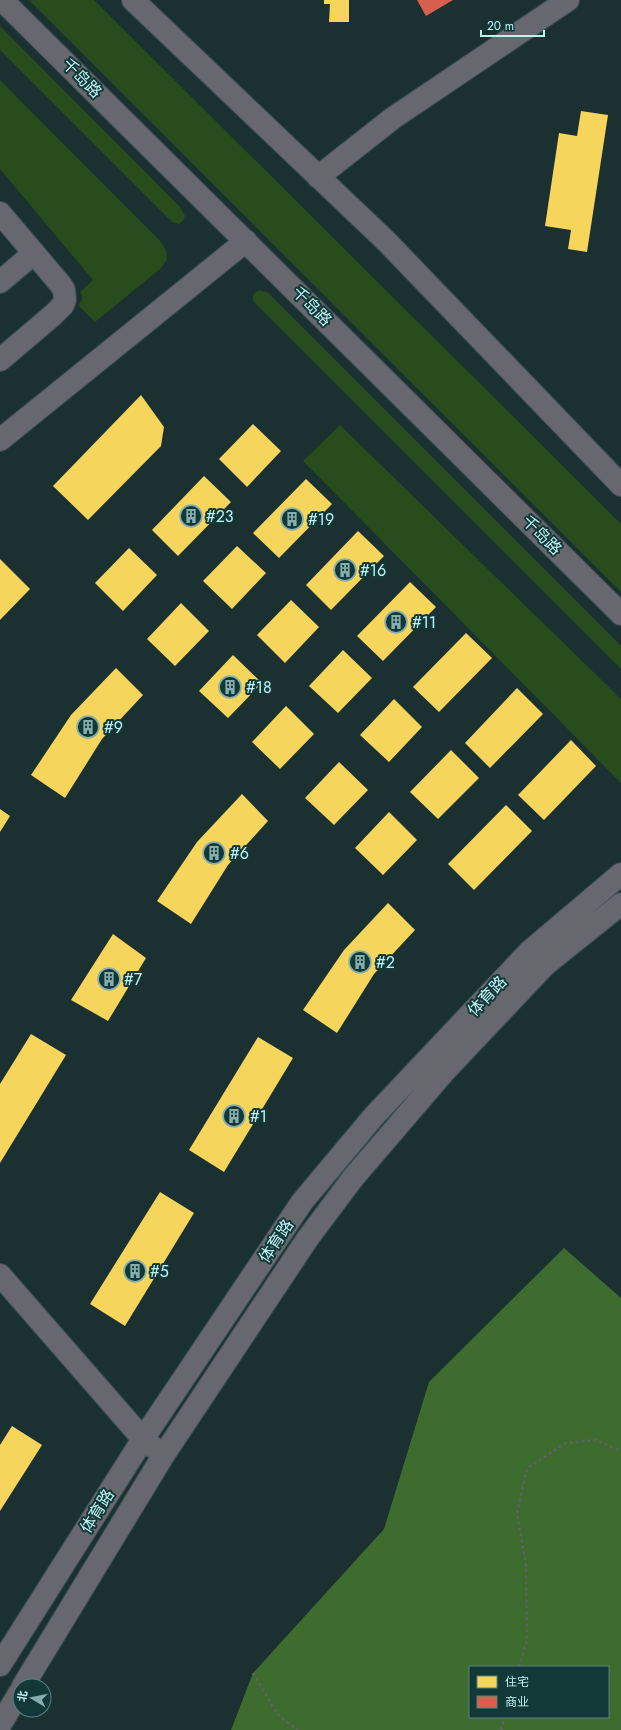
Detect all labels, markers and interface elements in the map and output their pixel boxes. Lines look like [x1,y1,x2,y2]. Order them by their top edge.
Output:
scale bar [481,12,544,38]
text: 20 m [487,17,514,35]
street label: 千岛路 [57,53,107,103]
street label: 千岛路 [287,281,337,331]
building icon: #23 [178,503,204,529]
place label: #23 [206,505,234,528]
building icon: #19 [279,506,305,532]
place label: #19 [308,508,334,531]
street label: 千岛路 [517,510,567,560]
building icon: #16 [332,557,358,583]
place label: #16 [360,559,386,582]
building icon: #11 [383,609,409,635]
place label: #11 [412,611,436,634]
building icon: #18 [217,674,243,700]
place label: #18 [246,676,272,699]
building icon: #9 [75,714,101,740]
place label: #9 [104,716,123,739]
building icon: #6 [201,840,227,866]
place label: #6 [230,842,249,865]
building icon: #2 [347,949,373,975]
place label: #2 [376,951,395,974]
building icon: #7 [96,966,122,992]
place label: #7 [124,968,143,991]
street label: 体育路 [462,971,512,1021]
building icon: #1 [221,1103,247,1129]
place label: #1 [250,1105,267,1128]
street label: 体育路 [253,1215,299,1267]
building icon: #5 [122,1258,148,1284]
place label: #5 [150,1260,169,1283]
street label: 体育路 [75,1485,119,1537]
legend [469,1666,609,1718]
text: 住宅 [505,1673,529,1691]
north arrow [12,1678,52,1718]
text: 北 [13,1689,31,1703]
text: 商业 [505,1693,529,1711]

